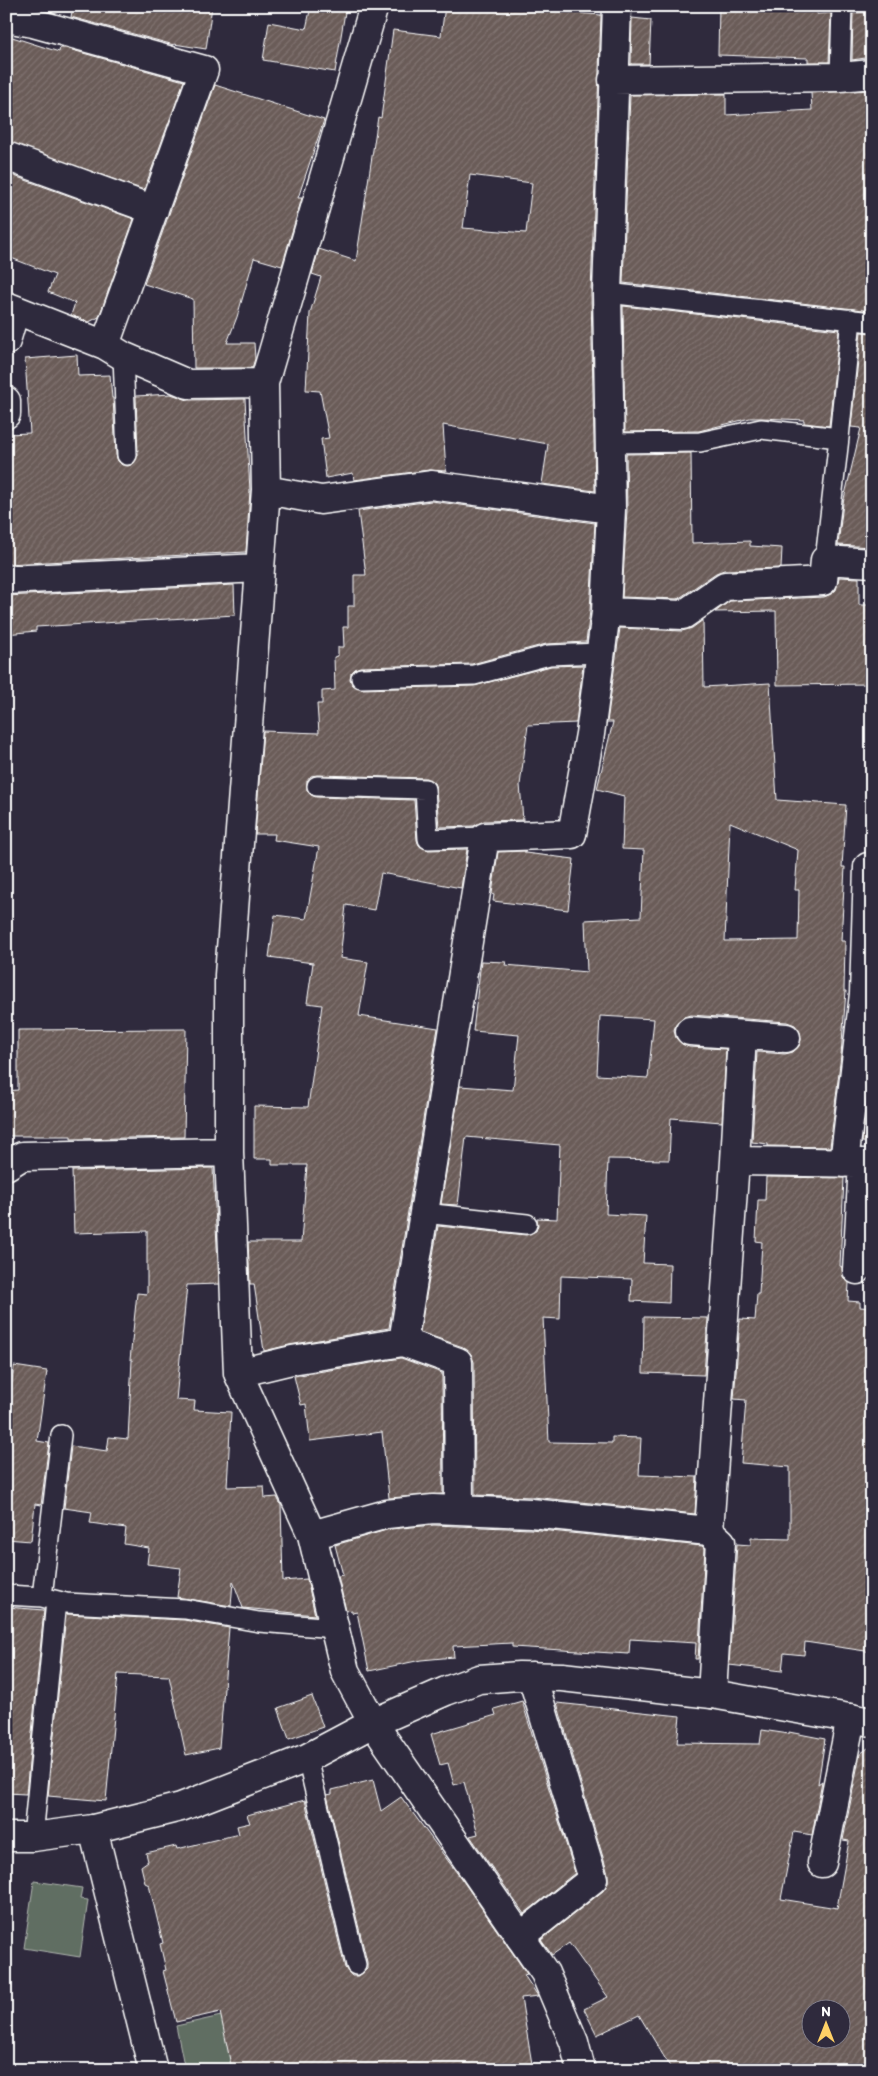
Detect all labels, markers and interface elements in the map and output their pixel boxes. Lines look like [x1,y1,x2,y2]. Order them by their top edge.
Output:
north arrow [800,1998,850,2048]
text: N [821,2003,831,2020]

